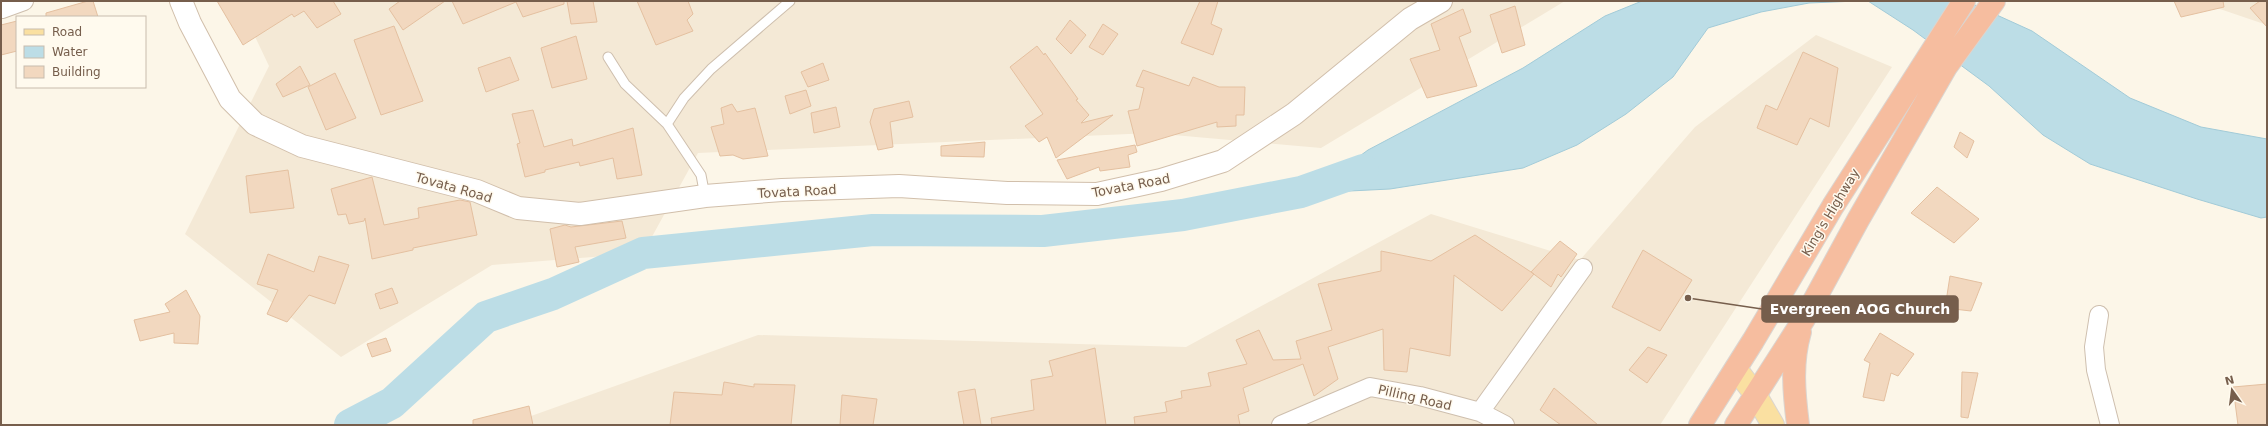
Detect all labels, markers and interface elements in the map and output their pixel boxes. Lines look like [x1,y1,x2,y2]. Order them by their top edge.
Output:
legend [16,16,146,88]
text: Road [52,25,82,39]
text: Water [52,45,88,59]
text: Building [52,65,101,79]
street label: King's Highway [1798,166,1863,259]
street label: Tovata Road [413,169,494,206]
street label: Tovata Road [1090,171,1171,201]
street label: Tovata Road [756,182,837,201]
callout: Evergreen AOG Church [1762,296,1958,322]
text: Evergreen AOG Church [1770,301,1950,317]
north arrow [2212,370,2252,410]
text: N [2224,373,2236,388]
street label: Pilling Road [1377,382,1453,413]

